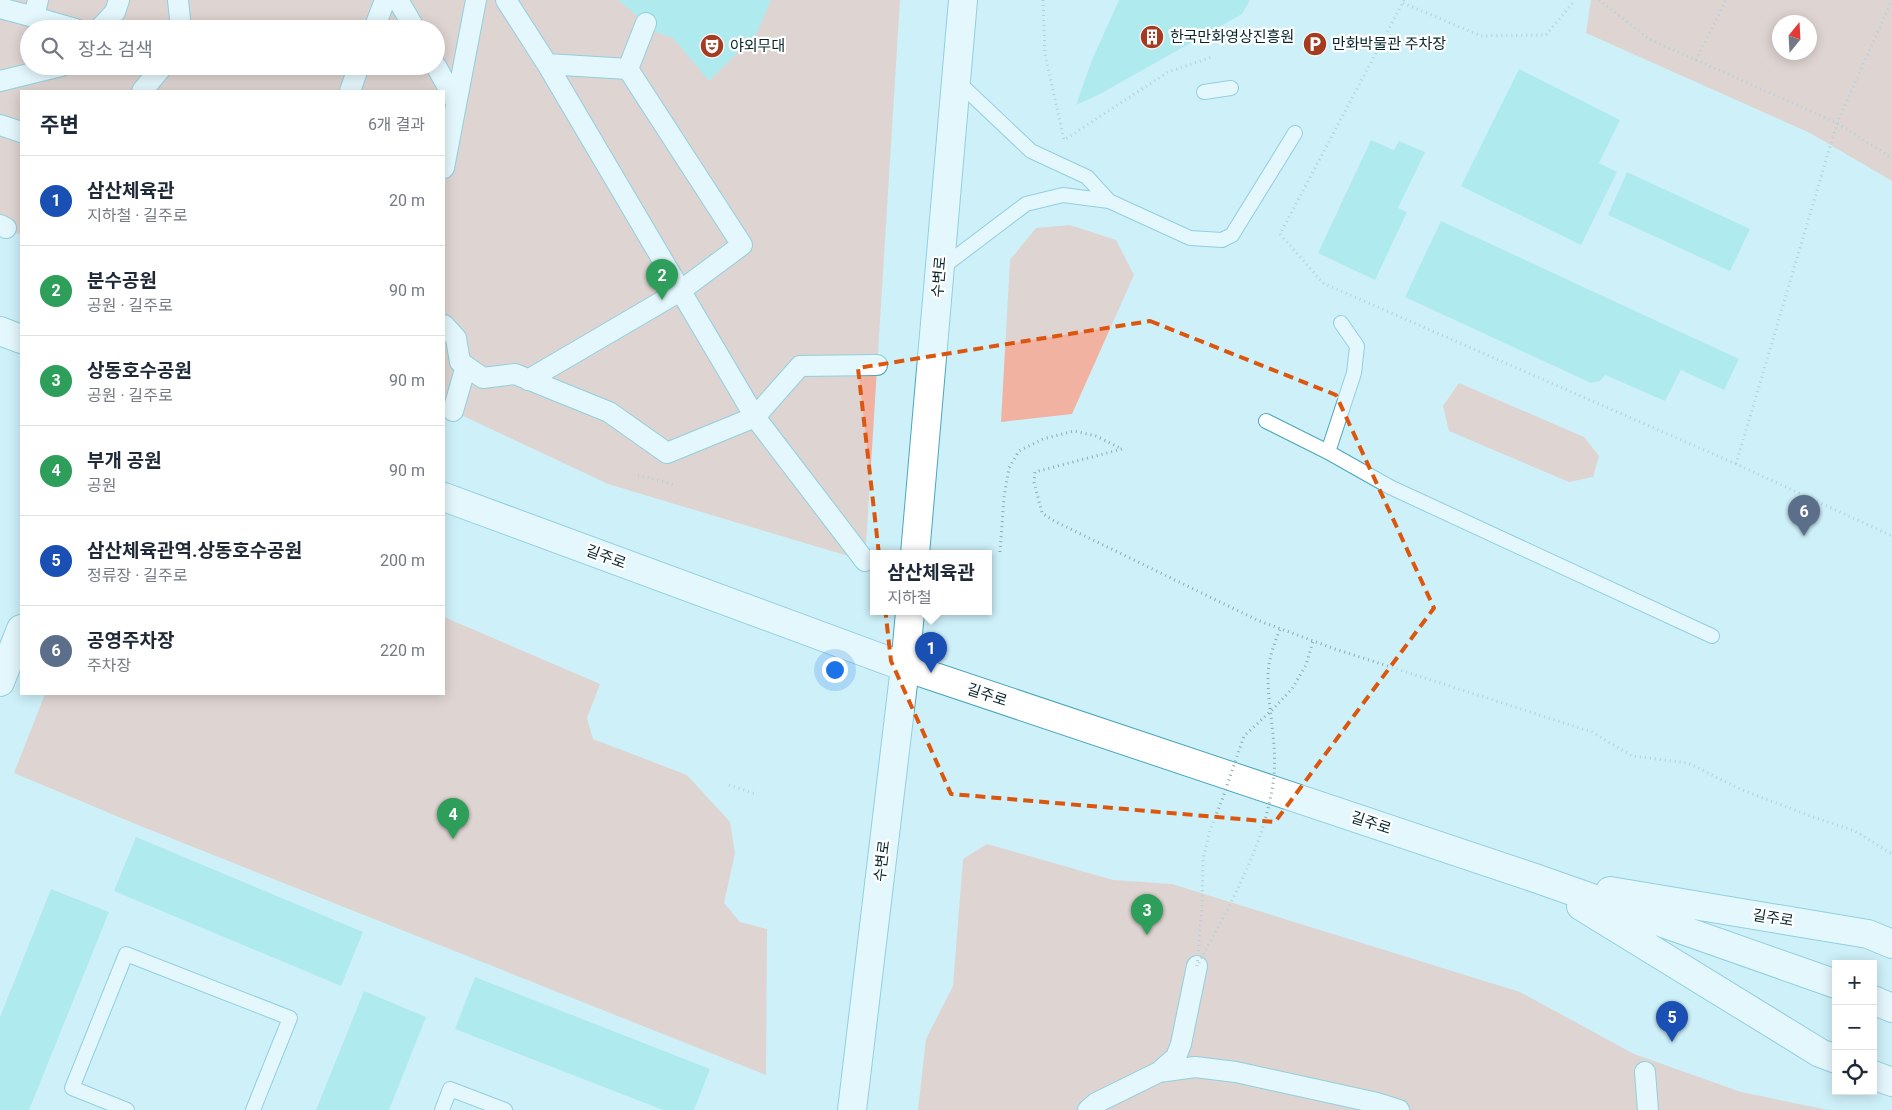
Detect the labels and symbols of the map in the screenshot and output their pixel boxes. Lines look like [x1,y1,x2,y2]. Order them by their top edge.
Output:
north arrow [1772,15,1817,60]
building icon: 한국만화영상진흥원 [1139,24,1165,50]
place label: 한국만화영상진흥원 [1170,28,1294,46]
parking icon: 만화박물관 주차장 [1302,31,1328,57]
theatre icon: 야외무대 [699,33,725,59]
place label: 만화박물관 주차장 [1332,35,1446,53]
place label: 야외무대 [730,37,785,55]
street label: 수변로 [928,256,950,298]
pin: 2 [646,259,678,300]
pin: 6 [1788,495,1820,536]
street label: 길주로 [583,541,629,573]
pin: 1 [915,632,947,673]
your location [822,657,848,683]
street label: 길주로 [965,680,1009,710]
pin: 4 [437,798,469,839]
street label: 길주로 [1349,808,1393,838]
street label: 수변로 [871,839,893,883]
pin: 3 [1131,894,1163,935]
street label: 길주로 [1751,906,1795,930]
pin: 5 [1656,1001,1688,1042]

